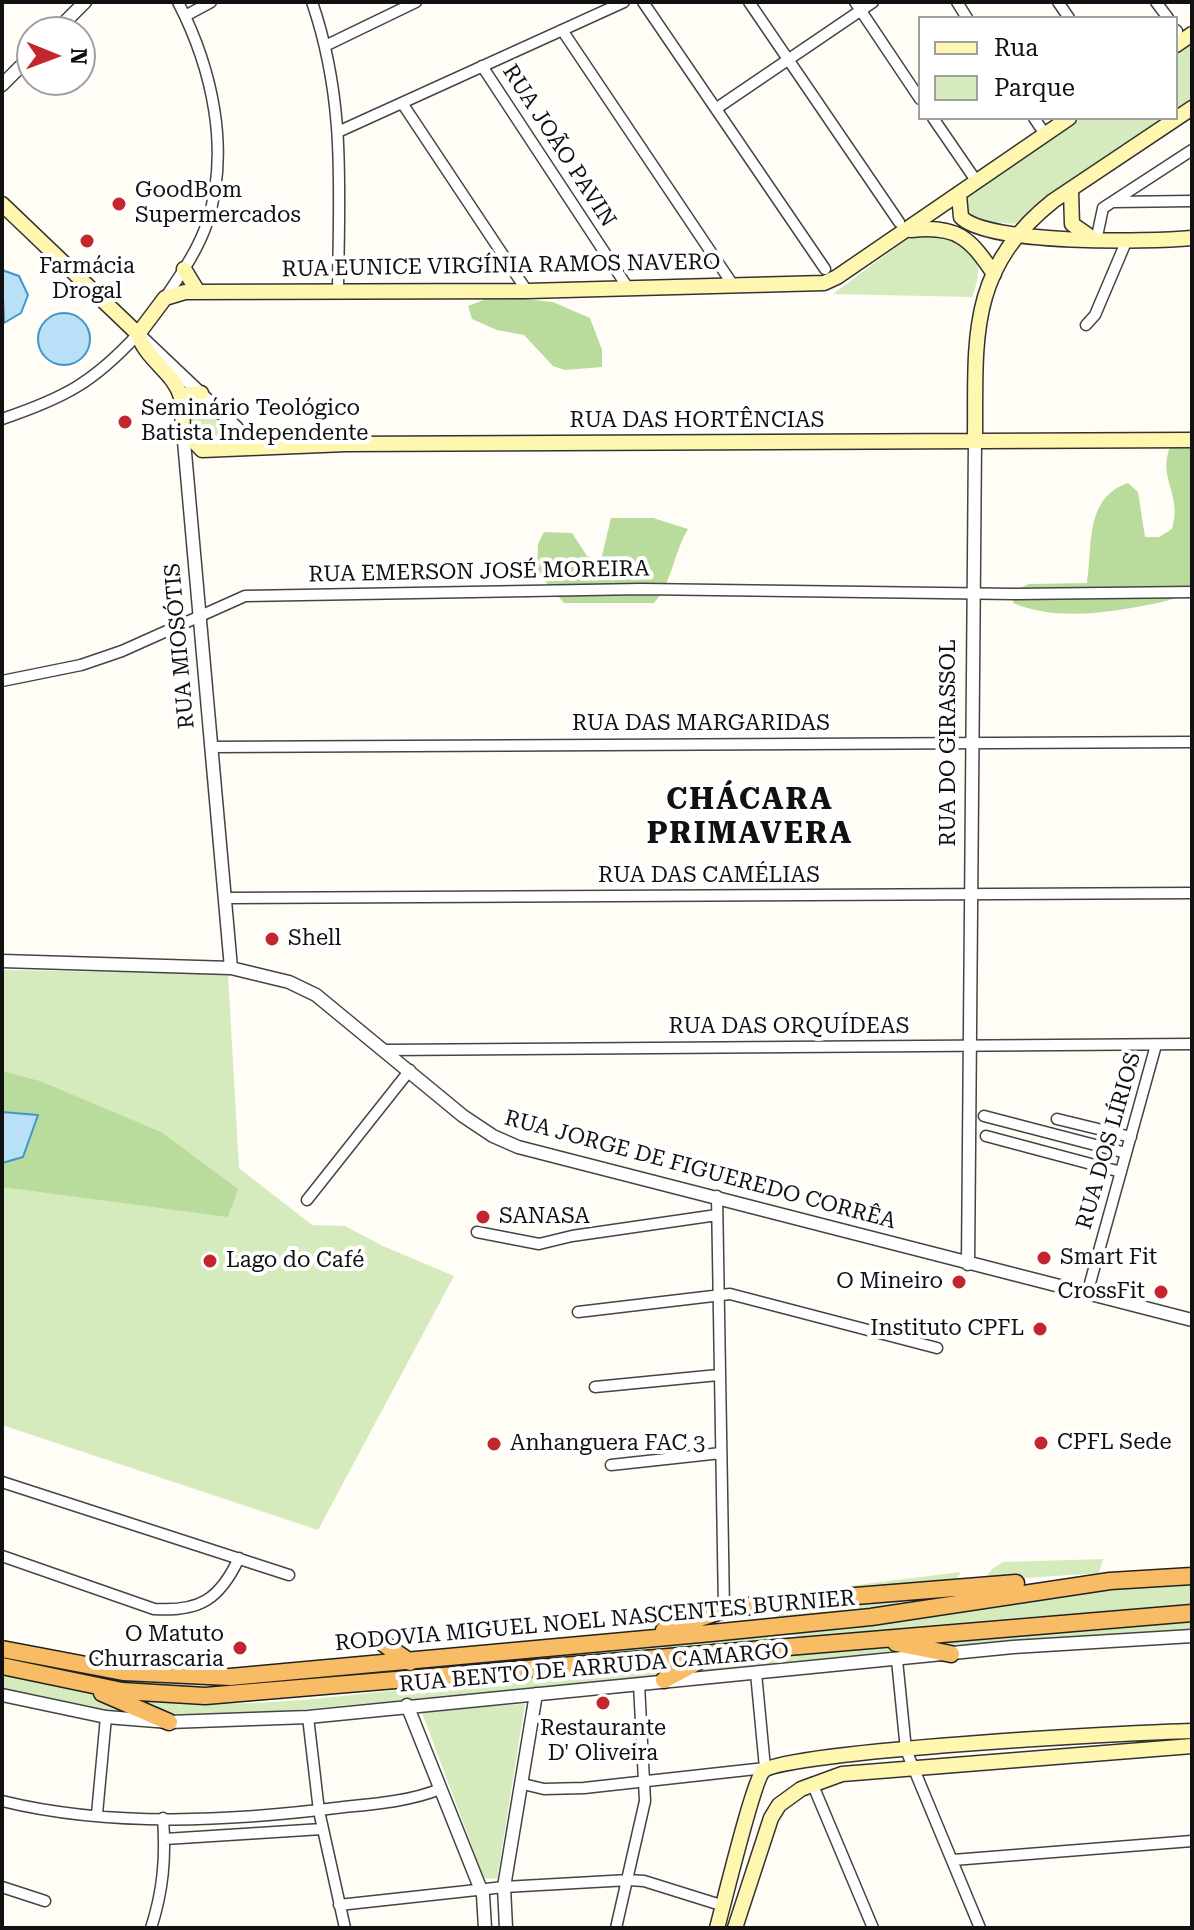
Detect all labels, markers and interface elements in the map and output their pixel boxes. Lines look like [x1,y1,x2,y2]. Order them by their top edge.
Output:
north arrow [16,16,96,96]
legend [918,16,1178,120]
text: Rua [994,34,1038,62]
text: N [66,48,91,65]
street label: RUA JOÃO PAVIN [497,60,621,232]
text: Parque [994,74,1075,102]
place label: GoodBom Supermercados [135,178,301,230]
marker: GoodBom Supermercados [110,195,128,213]
marker: Farmácia Drogal [78,232,96,250]
street label: RUA EUNICE VIRGÍNIA RAMOS NAVERO [281,249,721,283]
place label: Farmácia Drogal [39,254,135,306]
place label: Seminário Teológico Batista Independente [141,396,368,448]
street label: RUA DAS HORTÊNCIAS [570,408,824,434]
marker: Seminário Teológico Batista Independente [116,413,134,431]
street label: RUA EMERSON JOSÉ MOREIRA [308,556,650,588]
street label: RUA MIOSÓTIS [160,562,200,730]
street label: RUA DO GIRASSOL [936,639,962,847]
street label: RUA DAS MARGARIDAS [572,711,830,737]
district label: CHÁCARA PRIMAVERA [647,782,853,852]
street label: RUA DAS CAMÉLIAS [598,863,820,889]
place label: Shell [288,926,341,952]
marker: Shell [263,930,281,948]
street label: RUA DAS ORQUÍDEAS [669,1014,909,1040]
street label: RUA DOS LÍRIOS [1071,1050,1147,1232]
street label: RUA JORGE DE FIGUEREDO CORRÊA [501,1105,899,1235]
place label: SANASA [499,1204,590,1230]
marker: SANASA [474,1208,492,1226]
place label: Smart Fit [1060,1245,1157,1271]
place label: Lago do Café [226,1248,364,1274]
marker: Smart Fit [1035,1249,1053,1267]
marker: Lago do Café [201,1252,219,1270]
place label: O Mineiro [836,1269,943,1295]
marker: O Mineiro [950,1273,968,1291]
place label: CrossFit [1058,1279,1145,1305]
marker: CrossFit [1152,1283,1170,1301]
place label: Instituto CPFL [870,1316,1024,1342]
marker: Instituto CPFL [1031,1320,1049,1338]
place label: CPFL Sede [1057,1430,1172,1456]
place label: Anhanguera FAC 3 [510,1431,705,1457]
marker: CPFL Sede [1032,1434,1050,1452]
marker: Anhanguera FAC 3 [485,1435,503,1453]
street label: RODOVIA MIGUEL NOEL NASCENTES BURNIER [334,1585,856,1657]
place label: O Matuto Churrascaria [88,1622,224,1674]
street label: RUA BENTO DE ARRUDA CAMARGO [398,1638,790,1698]
marker: O Matuto Churrascaria [231,1639,249,1657]
marker: Restaurante D' Oliveira [594,1694,612,1712]
place label: Restaurante D' Oliveira [540,1716,666,1768]

